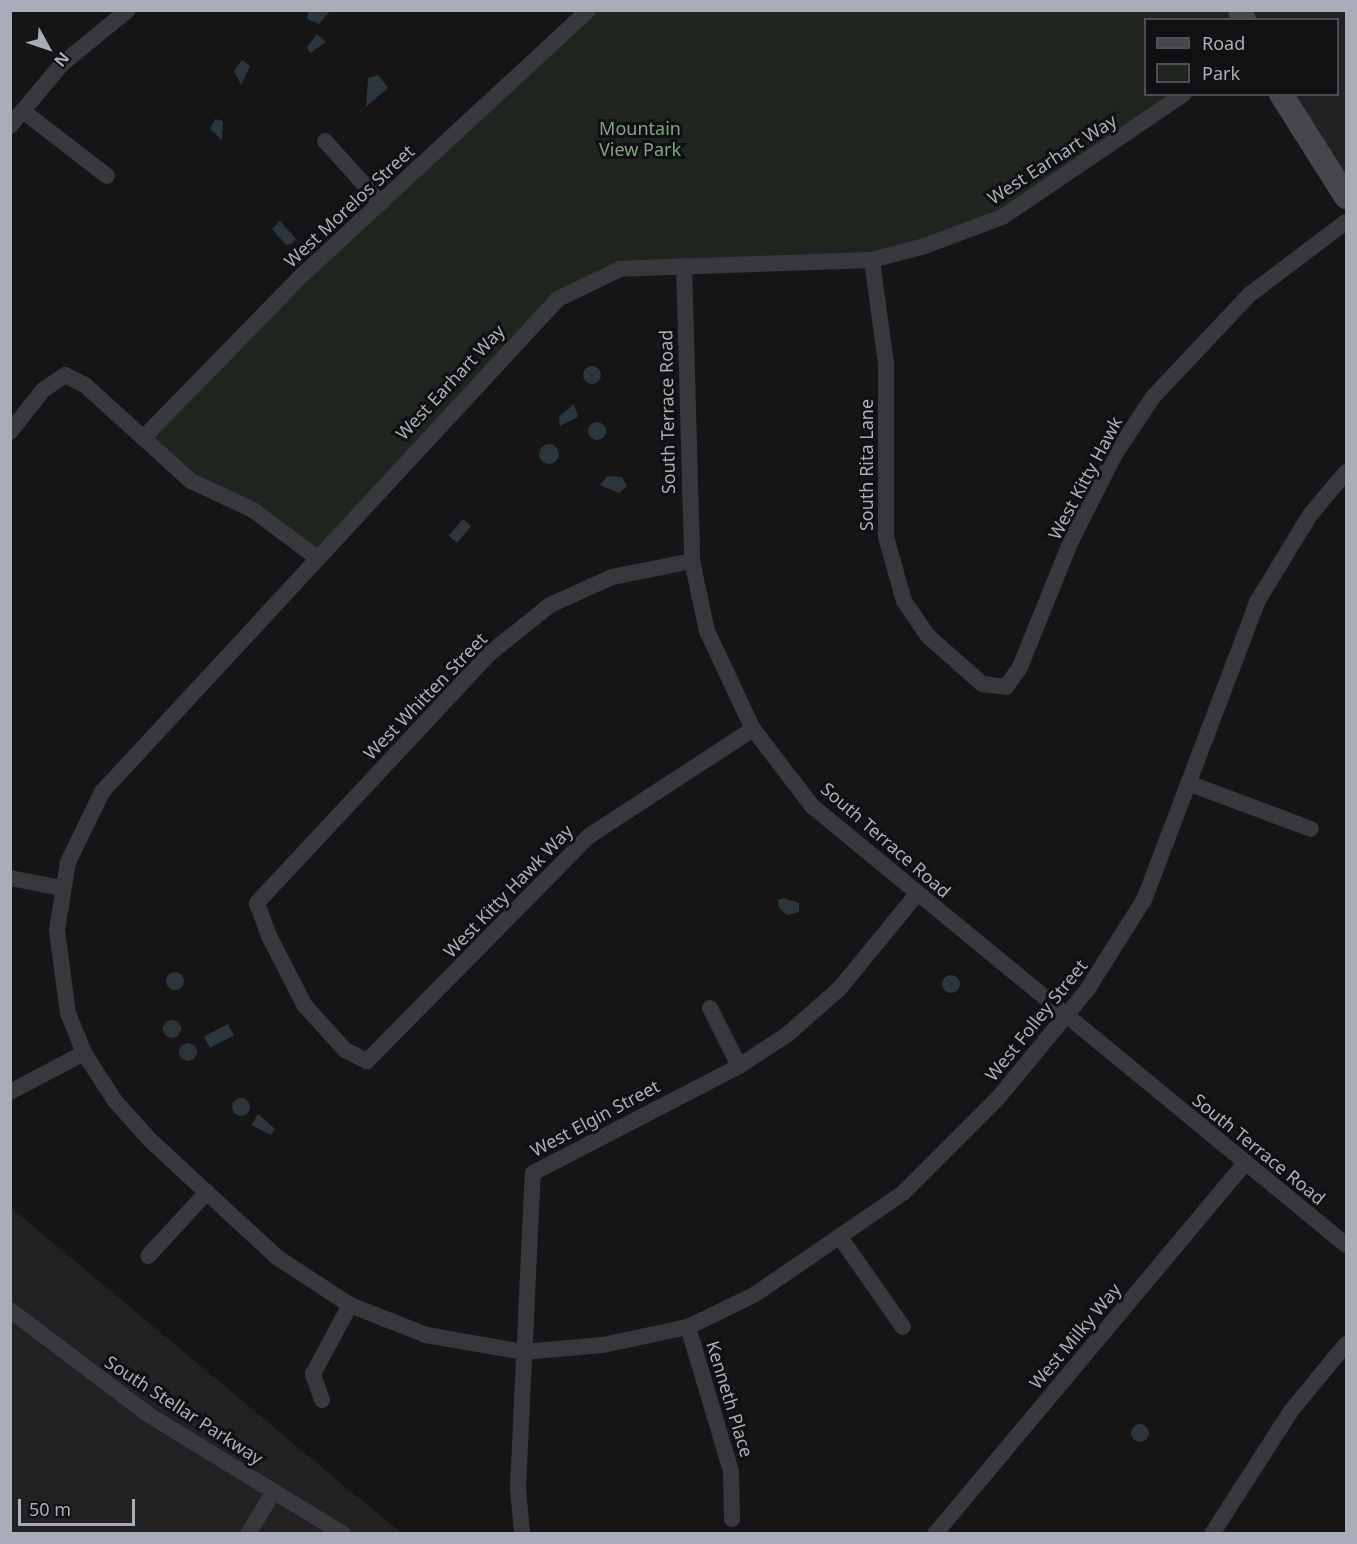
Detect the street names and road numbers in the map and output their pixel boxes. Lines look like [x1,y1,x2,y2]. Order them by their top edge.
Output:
street label: West Earhart Way [983,109,1121,209]
street label: West Morelos Street [280,140,418,272]
street label: West Earhart Way [391,320,509,444]
street label: South Terrace Road [655,330,679,494]
street label: South Rita Lane [855,399,877,531]
street label: West Kitty Hawk [1044,413,1126,543]
street label: West Whitten Street [359,628,491,764]
street label: South Terrace Road [817,778,955,902]
street label: West Kitty Hawk Way [439,820,577,962]
street label: West Folley Street [980,955,1092,1085]
street label: West Elgin Street [527,1075,663,1161]
street label: South Terrace Road [1188,1089,1330,1209]
street label: West Milky Way [1025,1279,1125,1393]
street label: Kenneth Place [702,1338,758,1460]
street label: South Stellar Parkway [101,1351,267,1469]

